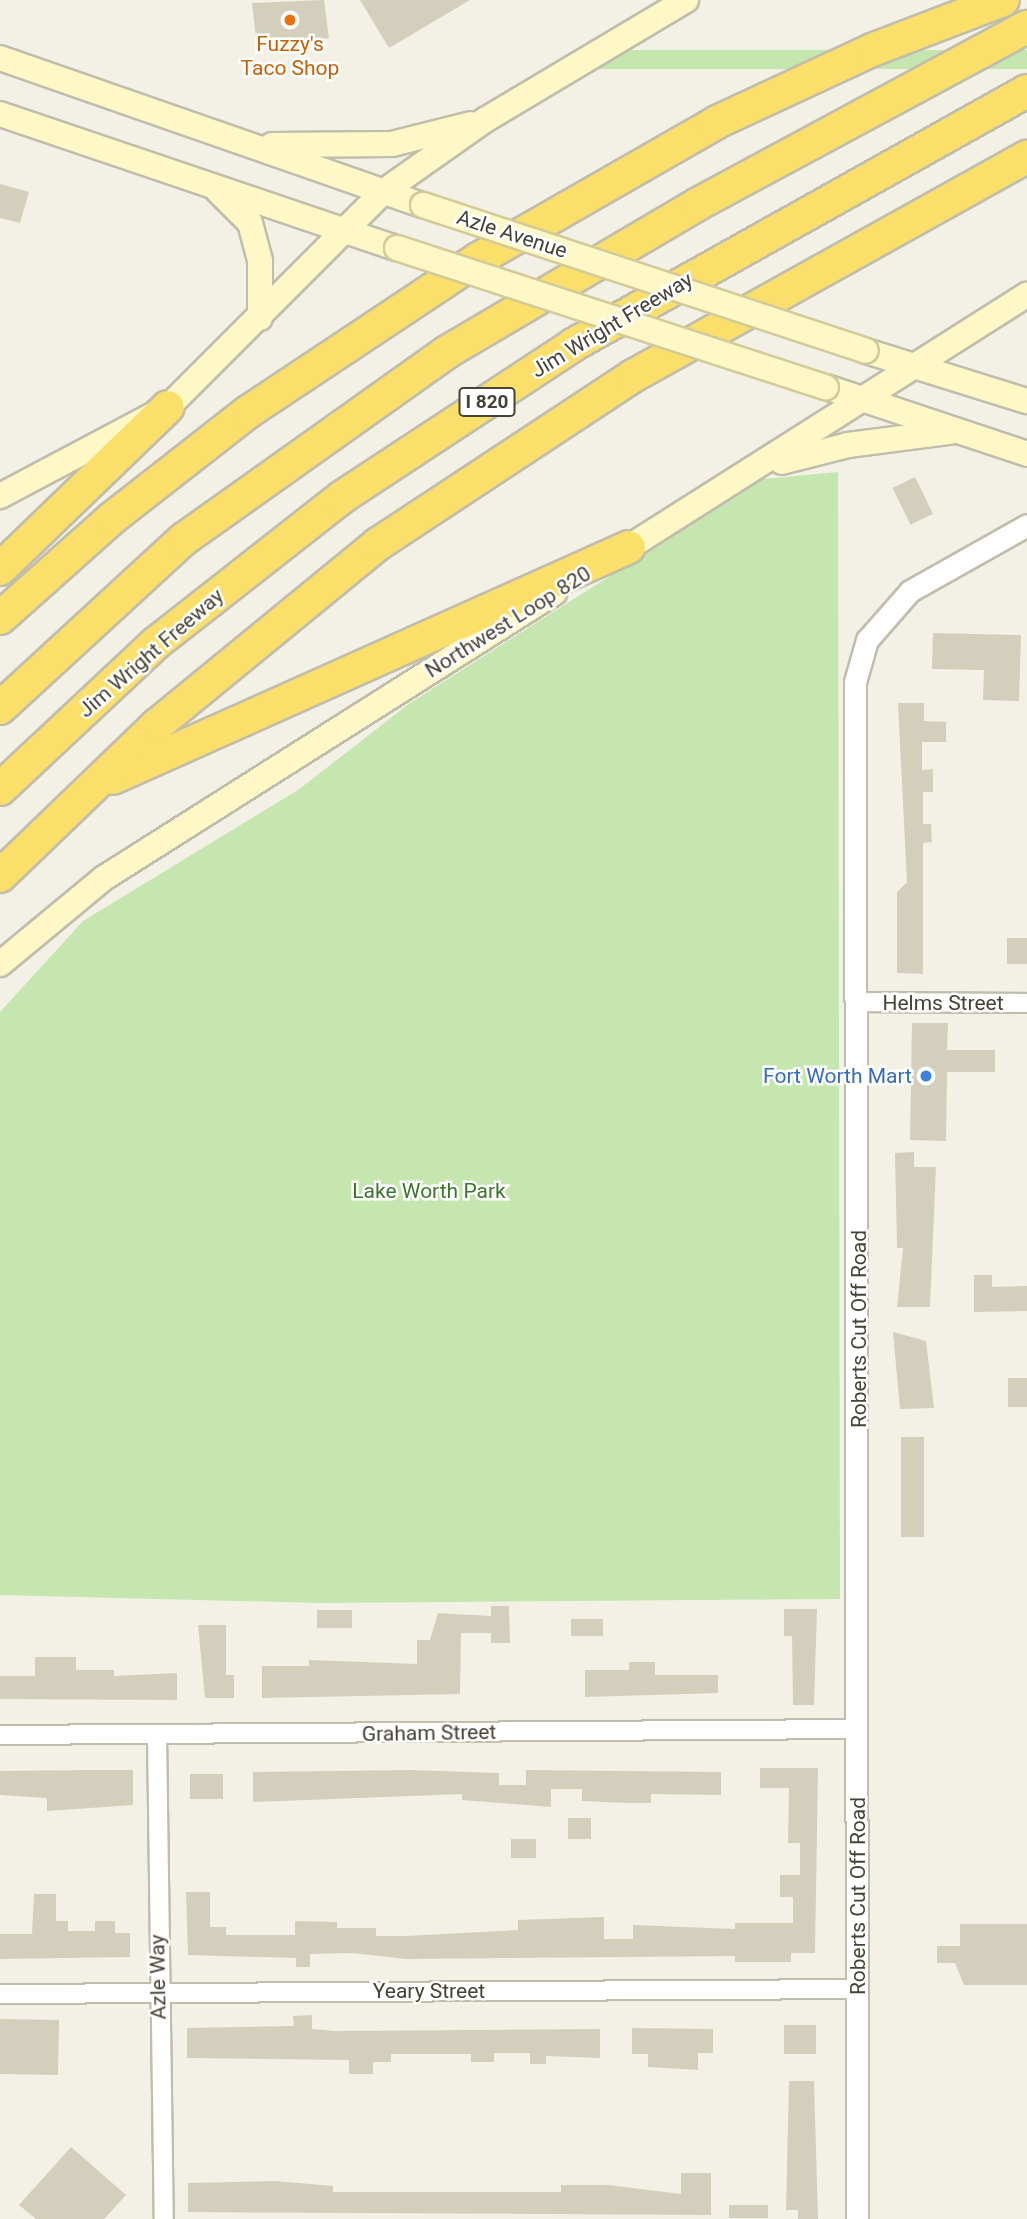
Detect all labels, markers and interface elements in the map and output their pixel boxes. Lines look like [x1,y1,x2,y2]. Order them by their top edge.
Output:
marker: Fuzzy's Taco Shop [282,12,298,28]
place label: Fuzzy's Taco Shop [241,31,339,81]
street label: Azle Avenue [454,204,570,264]
street label: Jim Wright Freeway [527,267,697,383]
road number: I 820 [457,386,517,418]
street label: Northwest Loop 820 [421,561,595,683]
street label: Jim Wright Freeway [73,583,229,723]
street label: Helms Street [882,990,1004,1016]
place label: Fort Worth Mart [763,1063,912,1089]
marker: Fort Worth Mart [918,1068,934,1084]
park label: Lake Worth Park [352,1178,506,1204]
street label: Roberts Cut Off Road [846,1230,872,1428]
street label: Graham Street [362,1719,496,1747]
street label: Roberts Cut Off Road [845,1797,871,1995]
street label: Azle Way [145,1934,171,2020]
street label: Yeary Street [373,1978,485,2004]

